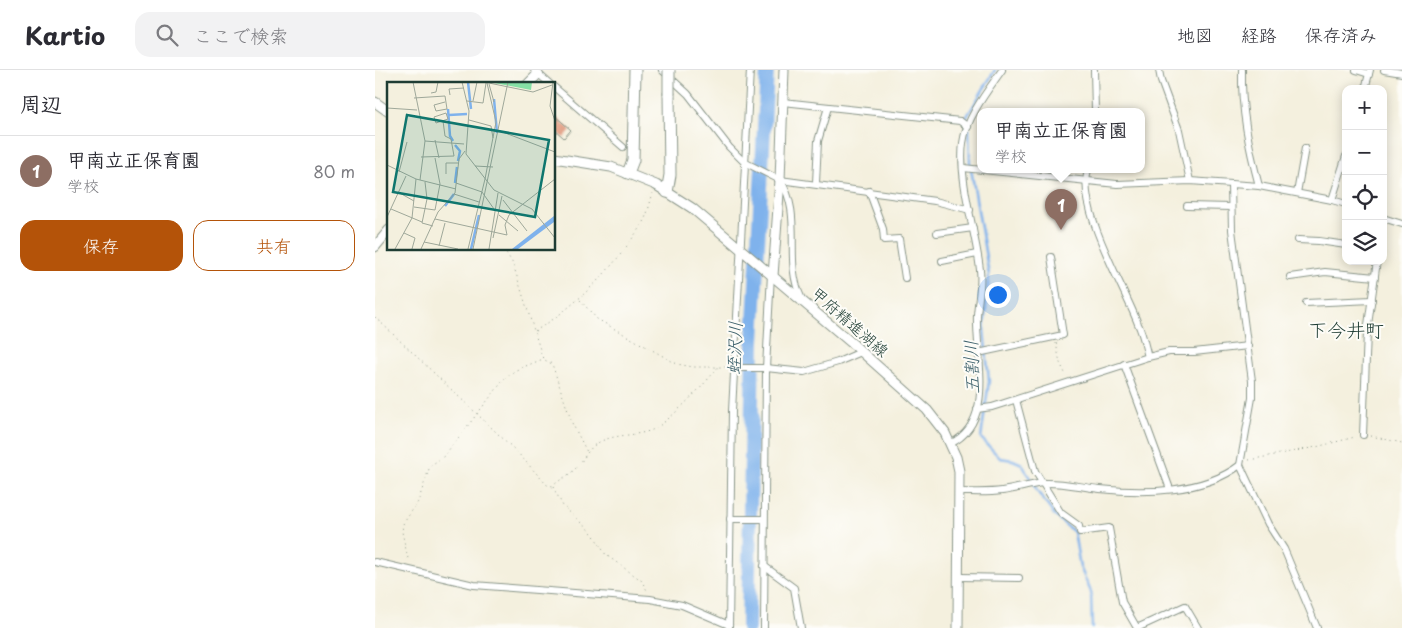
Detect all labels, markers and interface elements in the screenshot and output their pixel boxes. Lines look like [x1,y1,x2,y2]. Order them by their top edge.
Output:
search box [135,12,485,57]
text: Kartio [25,17,105,53]
icon: search [153,21,181,49]
text: ここで検索 [193,21,288,49]
text: 地図 [1177,21,1213,48]
text: 経路 [1241,21,1277,48]
text: 保存済み [1305,21,1377,48]
inset map [387,82,555,250]
map controls [1342,85,1387,265]
button: + [1342,85,1387,130]
text: 周辺 [20,87,62,119]
popup [977,108,1145,173]
text: 甲南立正保育園 [994,115,1128,143]
button: − [1342,130,1387,175]
text: 学校 [994,143,1027,167]
text: 甲南立正保育園 [67,145,200,173]
text: 1 [32,159,40,183]
text: 80 m [313,159,355,183]
text: 学校 [67,173,99,197]
button: locate [1342,175,1387,220]
pin: 1 [1045,189,1077,230]
button: 保存 [20,220,183,271]
button: 共有 [193,220,355,271]
button: layers [1342,220,1387,265]
street label: 甲府精進湖線 [807,281,895,362]
your location [985,282,1011,308]
district label: 下今井町 [1308,315,1384,343]
water label: 蛭沢川 [719,320,748,375]
water label: 五割川 [956,340,985,395]

